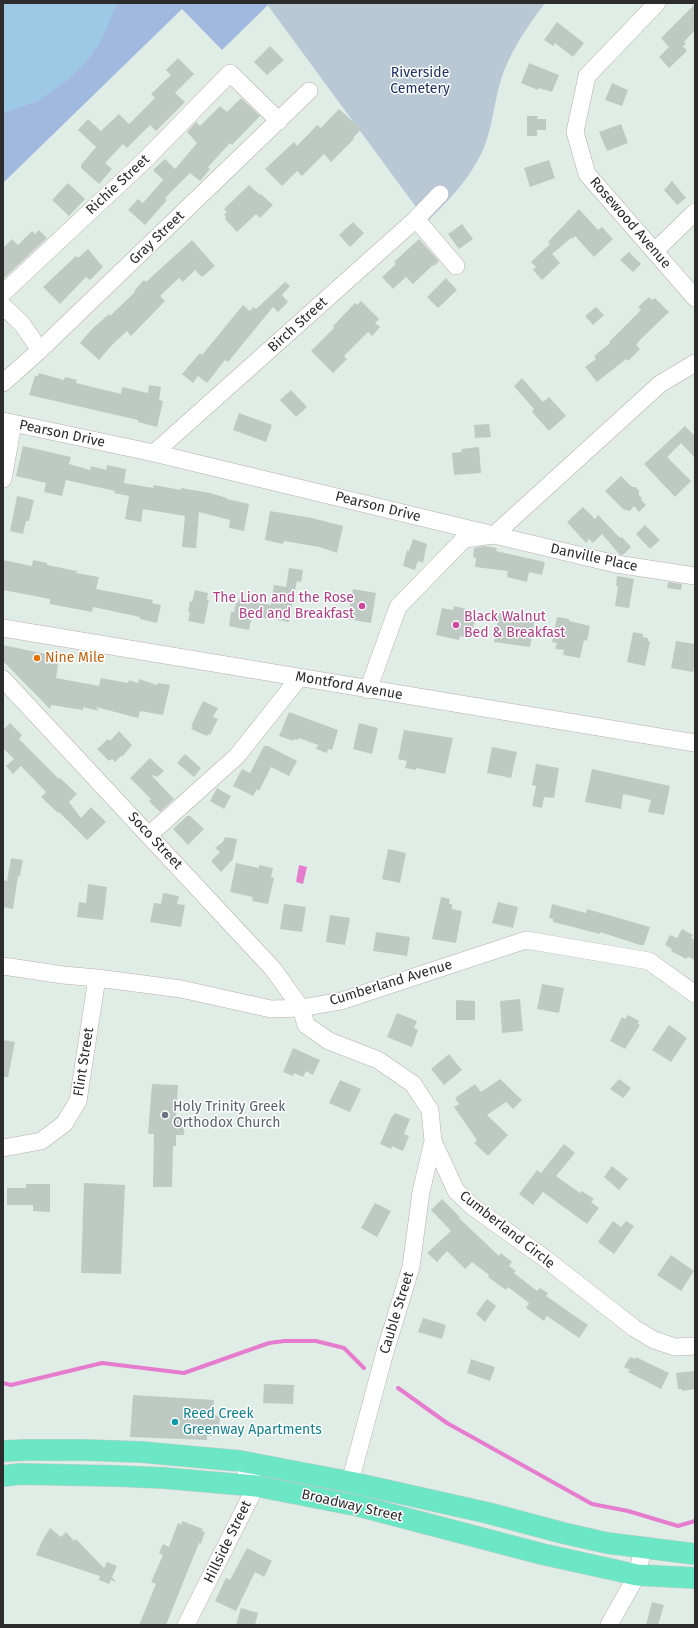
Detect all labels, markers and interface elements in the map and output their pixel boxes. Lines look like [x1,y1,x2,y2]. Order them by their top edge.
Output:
park label: Riverside Cemetery [390,65,450,98]
street label: Richie Street [83,151,153,219]
street label: Rosewood Avenue [586,174,674,272]
street label: Gray Street [126,208,188,268]
street label: Birch Street [265,294,331,356]
street label: Pearson Drive [17,417,107,451]
street label: Pearson Drive [334,488,422,526]
street label: Danville Place [549,541,639,575]
place label: The Lion and the Rose Bed and Breakfast [213,590,354,622]
marker: The Lion and the Rose Bed and Breakfast [357,601,367,611]
place label: Black Walnut Bed & Breakfast [464,609,565,642]
marker: Black Walnut Bed & Breakfast [451,620,461,630]
place label: Nine Mile [45,650,105,666]
marker: Nine Mile [32,653,42,663]
street label: Montford Avenue [294,668,404,704]
street label: Soco Street [124,809,186,873]
street label: Cumberland Avenue [328,956,454,1010]
street label: Flint Street [70,1026,98,1098]
place label: Holy Trinity Greek Orthodox Church [173,1099,285,1132]
marker: Holy Trinity Greek Orthodox Church [160,1110,170,1120]
street label: Cumberland Circle [456,1188,558,1272]
street label: Cauble Street [377,1270,417,1356]
place label: Reed Creek Greenway Apartments [183,1406,322,1438]
marker: Reed Creek Greenway Apartments [170,1417,180,1427]
street label: Broadway Street [300,1486,404,1526]
street label: Hillside Street [201,1498,255,1586]

